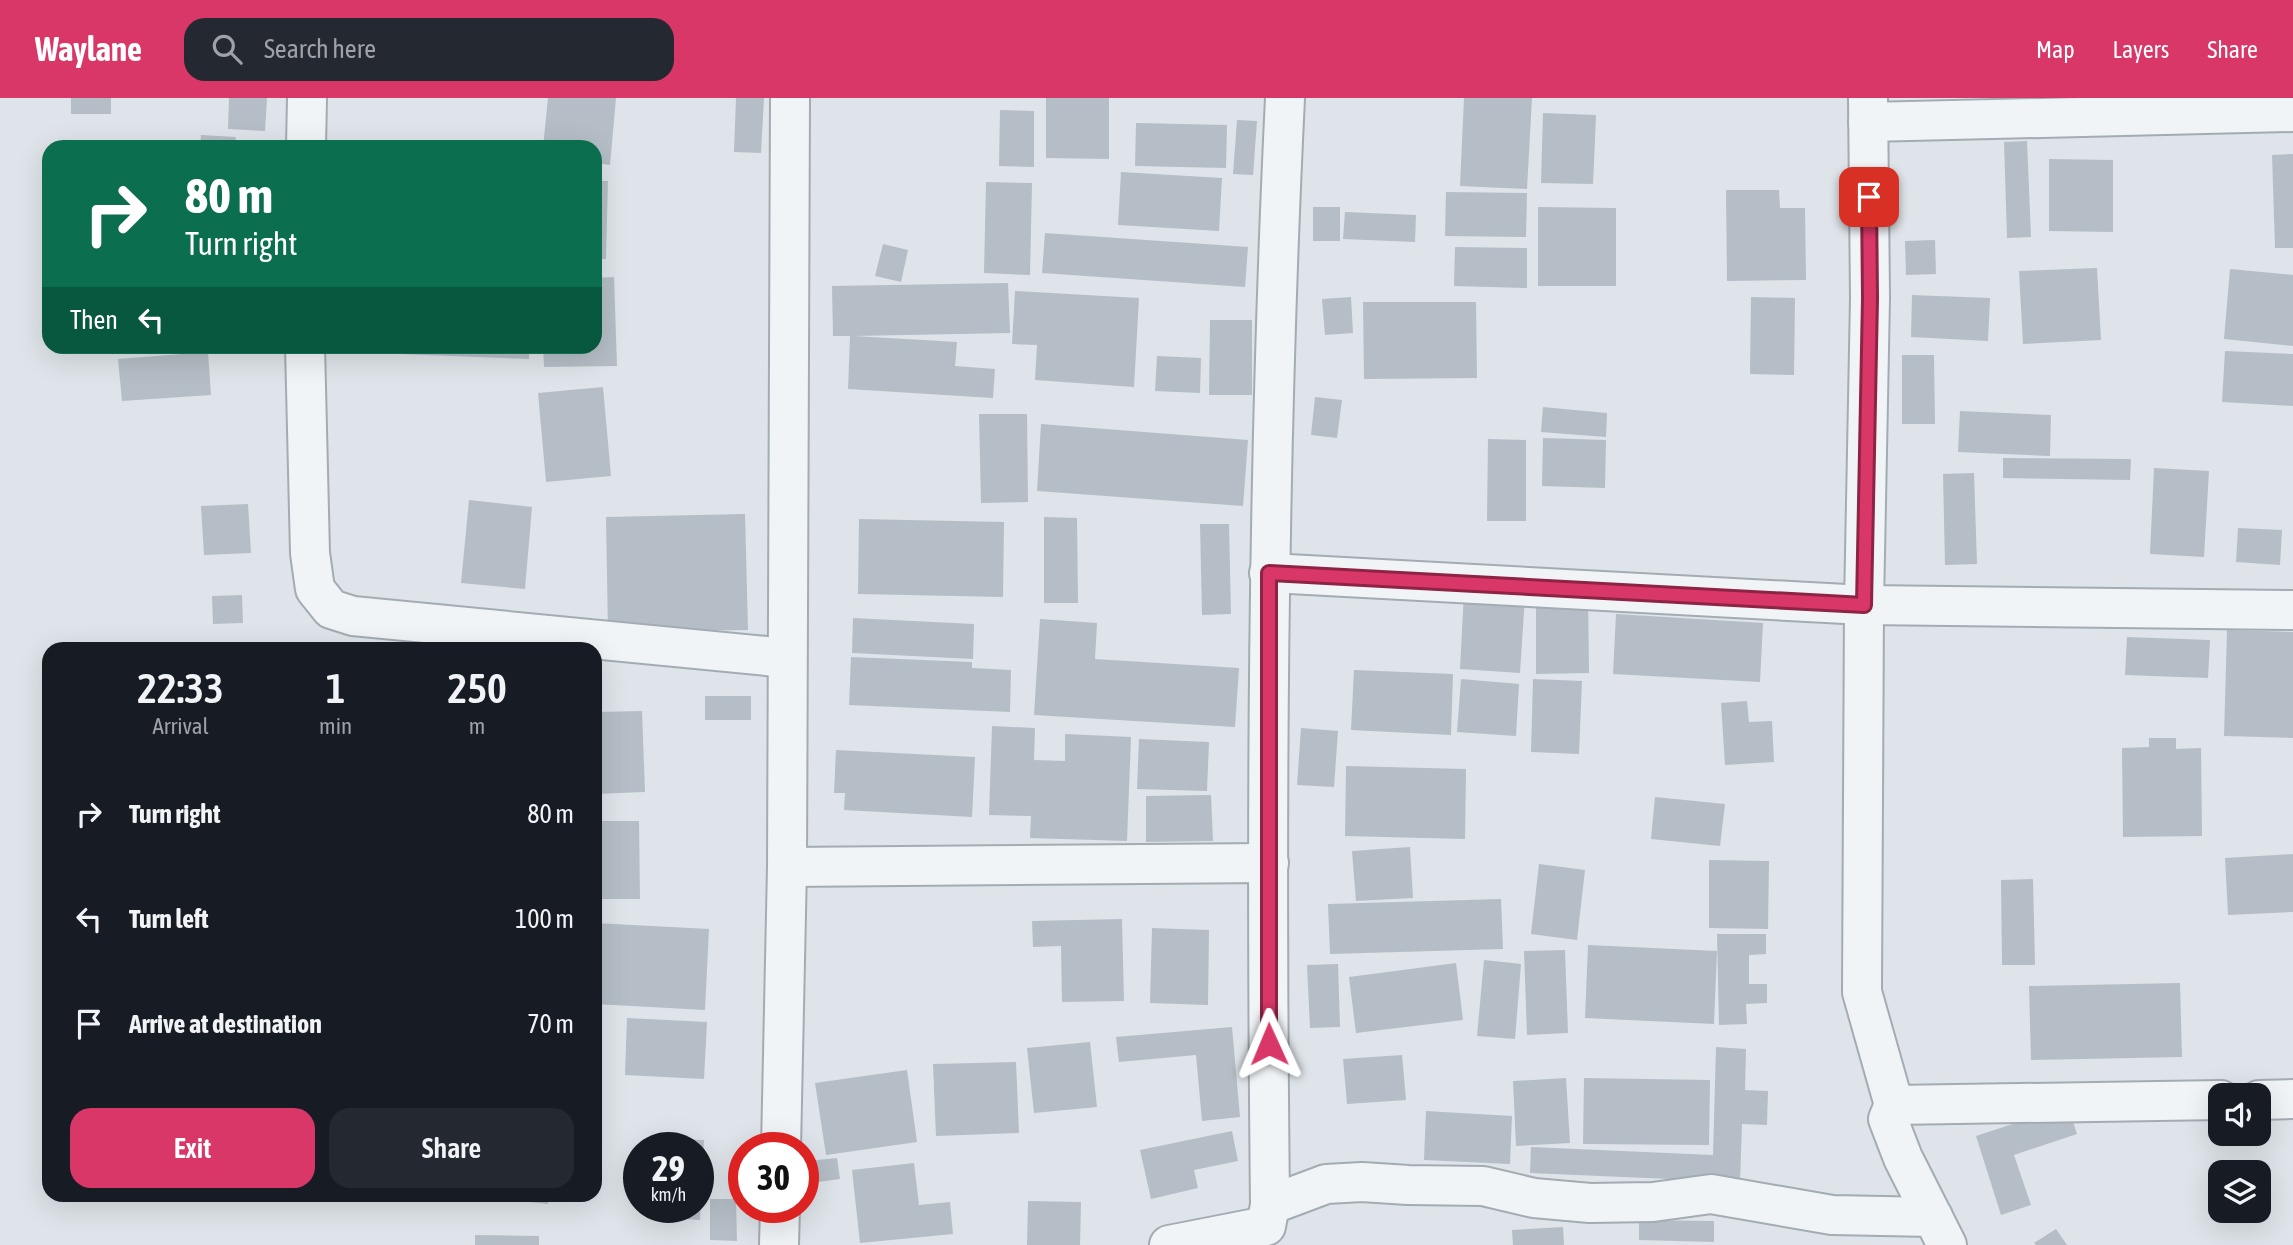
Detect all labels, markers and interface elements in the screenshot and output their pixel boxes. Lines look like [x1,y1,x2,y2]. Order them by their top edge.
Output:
search box [184,18,674,81]
text: Waylane [35,30,142,68]
icon: search [208,30,246,68]
text: Search here [264,34,376,64]
text: Map [2036,36,2075,63]
text: Layers [2113,36,2169,63]
text: Share [2207,36,2258,63]
text: 80 m [185,167,273,223]
pin [1839,167,1899,227]
icon: right [70,168,161,259]
icon: arrive [1850,178,1888,216]
text: Turn right [185,225,298,262]
icon: left [132,301,170,339]
text: Then [70,305,118,335]
text: 22:33 [137,664,224,712]
text: 1 [326,664,345,712]
text: 250 [447,664,507,712]
text: Arrival [152,713,209,739]
text: min [319,713,352,739]
text: m [469,713,485,739]
icon: right [70,795,108,833]
text: Turn right [129,799,220,829]
text: 80 m [527,799,574,829]
icon: left [70,900,108,938]
text: Turn left [129,904,209,934]
text: 100 m [515,904,574,934]
icon: arrive [70,1005,108,1043]
position arrow [1232,1007,1306,1081]
text: Arrive at destination [129,1009,322,1039]
text: 70 m [527,1009,574,1039]
map controls [2208,1083,2271,1223]
button: sound [2208,1083,2271,1146]
button: Exit [70,1108,315,1188]
button: Share [329,1108,574,1188]
speed limit sign: 30 [728,1132,819,1223]
text: 29 [652,1148,685,1188]
button: layers [2208,1160,2271,1223]
text: km/h [651,1184,686,1205]

